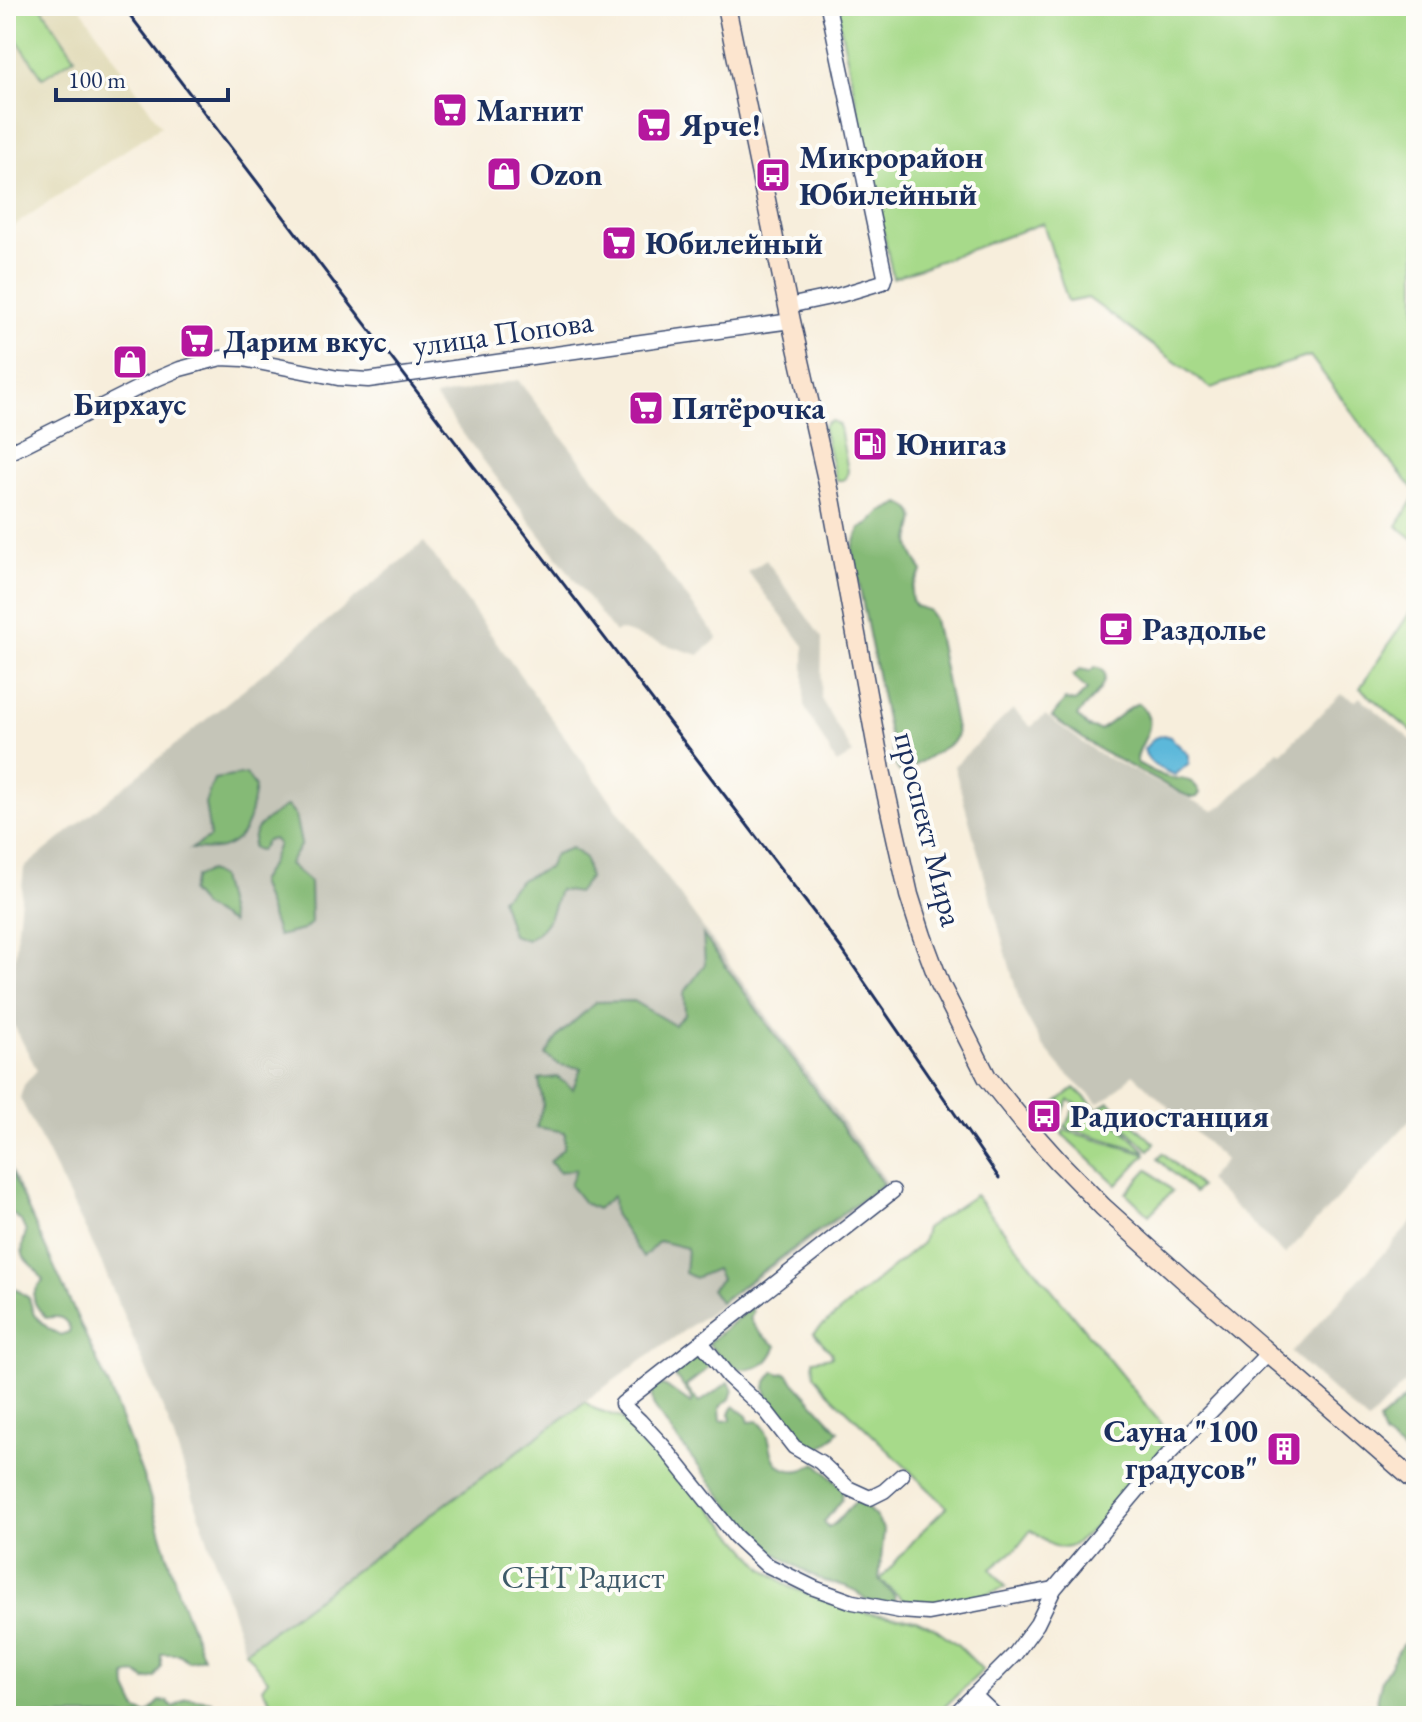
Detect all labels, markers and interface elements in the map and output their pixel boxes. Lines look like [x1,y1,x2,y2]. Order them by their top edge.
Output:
scale bar [56,52,228,102]
text: 100 m [68,64,126,95]
place label: Магнит [476,89,584,131]
supermarket icon: Магнит [431,91,469,129]
place label: Ярче! [679,104,761,146]
supermarket icon: Ярче! [635,106,673,144]
place label: Микрорайон Юбилейный [799,136,983,215]
place label: Ozon [530,153,603,195]
shop icon: Ozon [485,155,523,193]
bus stop icon: Микрорайон Юбилейный [754,156,792,194]
place label: Юбилейный [645,222,823,264]
supermarket icon: Юбилейный [600,224,638,262]
street label: улица Попова [410,300,596,366]
place label: Дарим вкус [223,320,387,362]
supermarket icon: Дарим вкус [178,322,216,360]
shop icon: Бирхаус [111,343,149,381]
place label: Бирхаус [73,383,187,425]
place label: Пятёрочка [672,387,826,429]
supermarket icon: Пятёрочка [627,389,665,427]
place label: Юнигаз [896,423,1007,465]
fuel station icon: Юнигаз [851,425,889,463]
place label: Раздолье [1142,608,1266,650]
cafe icon: Раздолье [1097,610,1135,648]
street label: проспект Мира [885,727,973,931]
place label: Радиостанция [1070,1095,1269,1137]
bus stop icon: Радиостанция [1025,1097,1063,1135]
place label: Сауна "100 градусов" [1104,1410,1258,1489]
building icon: Сауна "100 градусов" [1265,1430,1303,1468]
park label: СНТ Радист [502,1556,664,1598]

